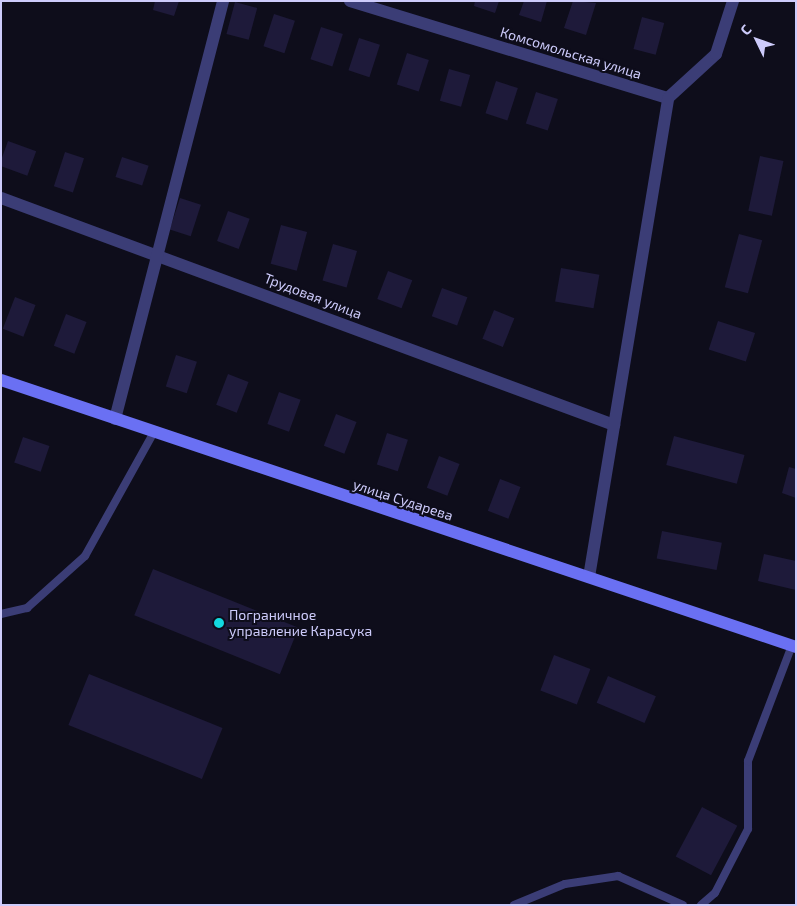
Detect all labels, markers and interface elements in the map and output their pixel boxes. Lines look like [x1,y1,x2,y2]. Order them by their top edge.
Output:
north arrow [732,15,782,65]
text: С [736,21,755,38]
street label: Комсомольская улица [498,24,644,82]
street label: Трудовая улица [262,270,364,322]
street label: улица Сударева [351,476,455,524]
place label: Пограничное управление Карасука [229,607,372,640]
marker: Пограничное управление Карасука [213,617,225,629]

